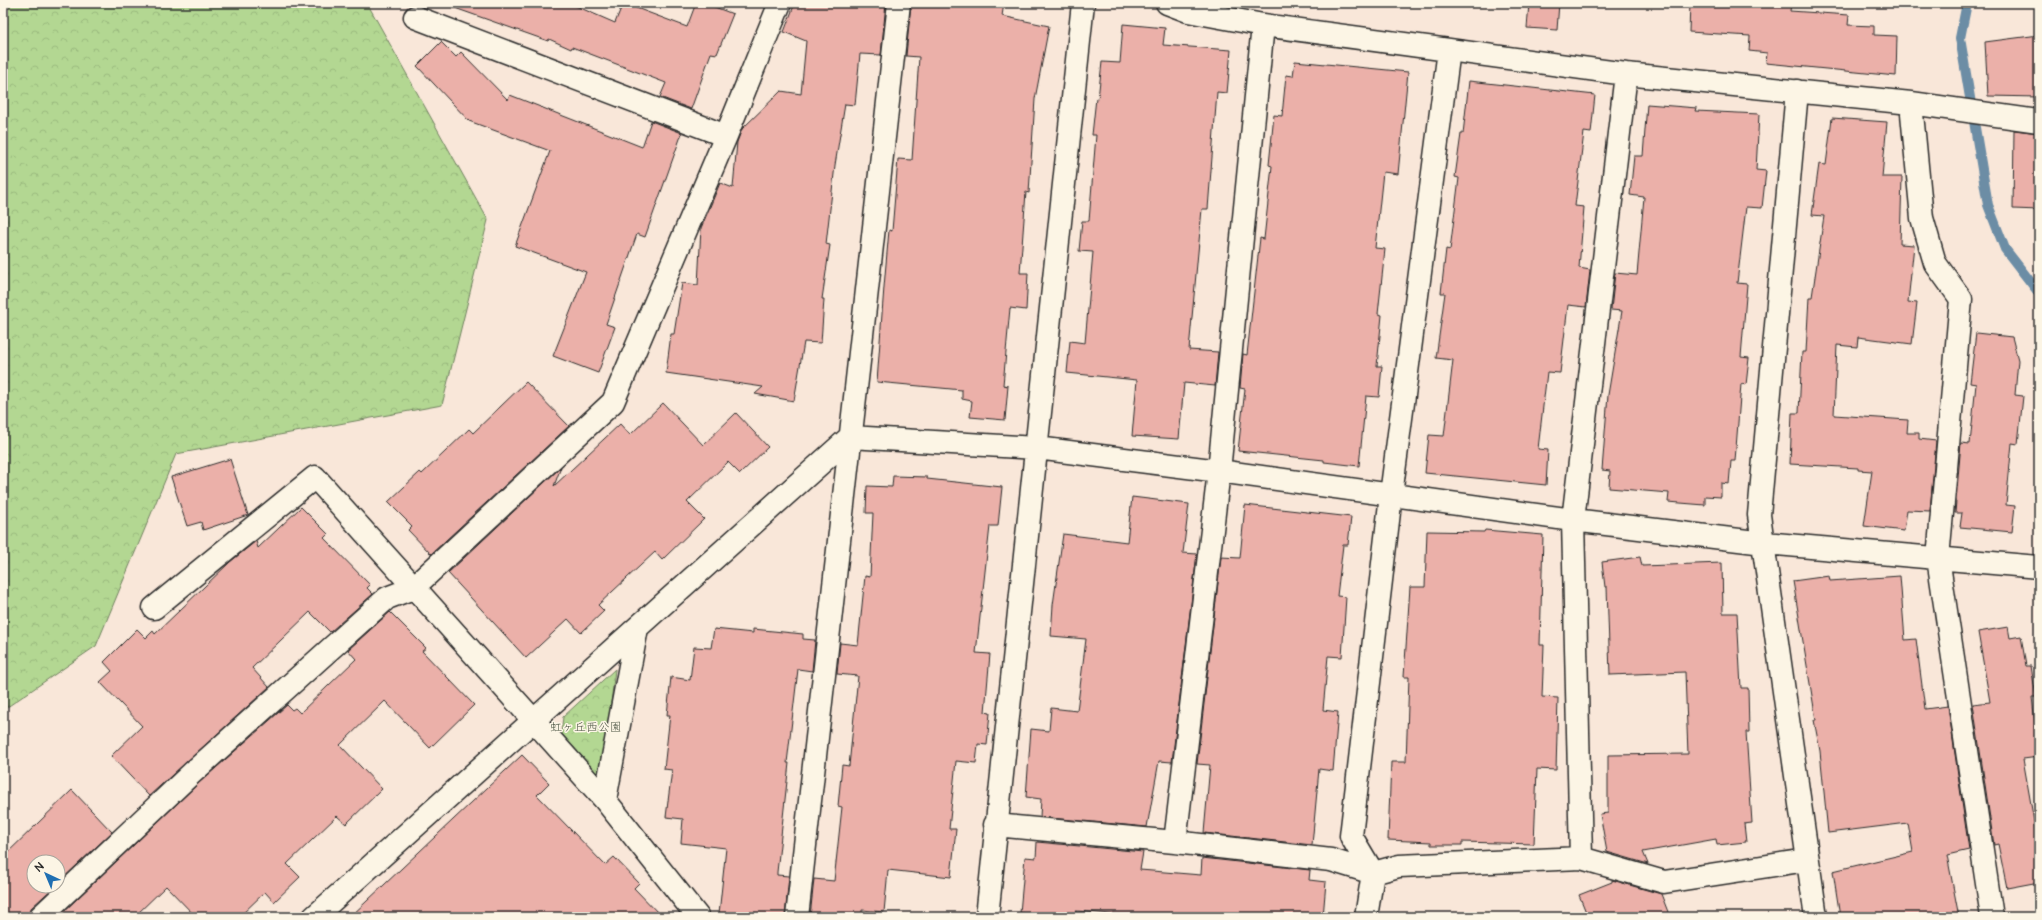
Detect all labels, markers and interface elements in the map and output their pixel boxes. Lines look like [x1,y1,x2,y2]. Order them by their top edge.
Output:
park label: 虹ヶ丘西公園 [550,719,622,736]
north arrow [26,854,66,894]
text: N [32,859,47,875]

